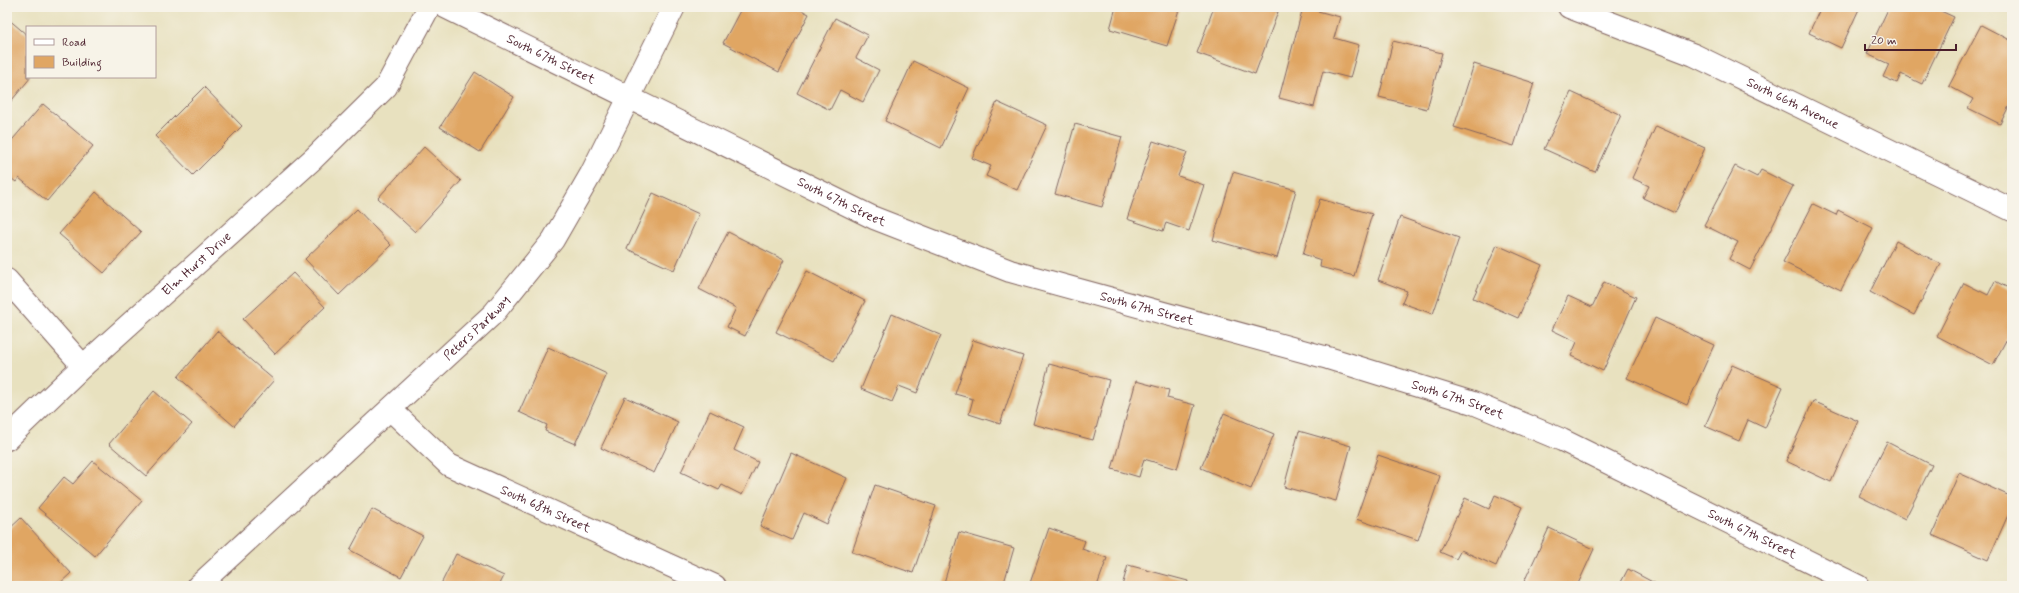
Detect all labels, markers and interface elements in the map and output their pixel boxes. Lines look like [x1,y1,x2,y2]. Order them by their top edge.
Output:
legend [26,26,156,78]
scale bar [1865,26,1956,52]
street label: South 67th Street [504,30,598,88]
text: 20 m [1871,33,1897,49]
text: Road [62,35,86,51]
text: Building [62,55,102,72]
street label: South 66th Avenue [1744,73,1842,133]
street label: South 67th Street [794,173,889,231]
street label: Elm Hurst Drive [158,228,235,300]
street label: South 67th Street [1098,287,1196,330]
street label: Peters Parkway [440,292,514,364]
street label: South 67th Street [1409,376,1507,424]
street label: South 68th Street [498,481,594,537]
street label: South 67th Street [1705,505,1800,563]

